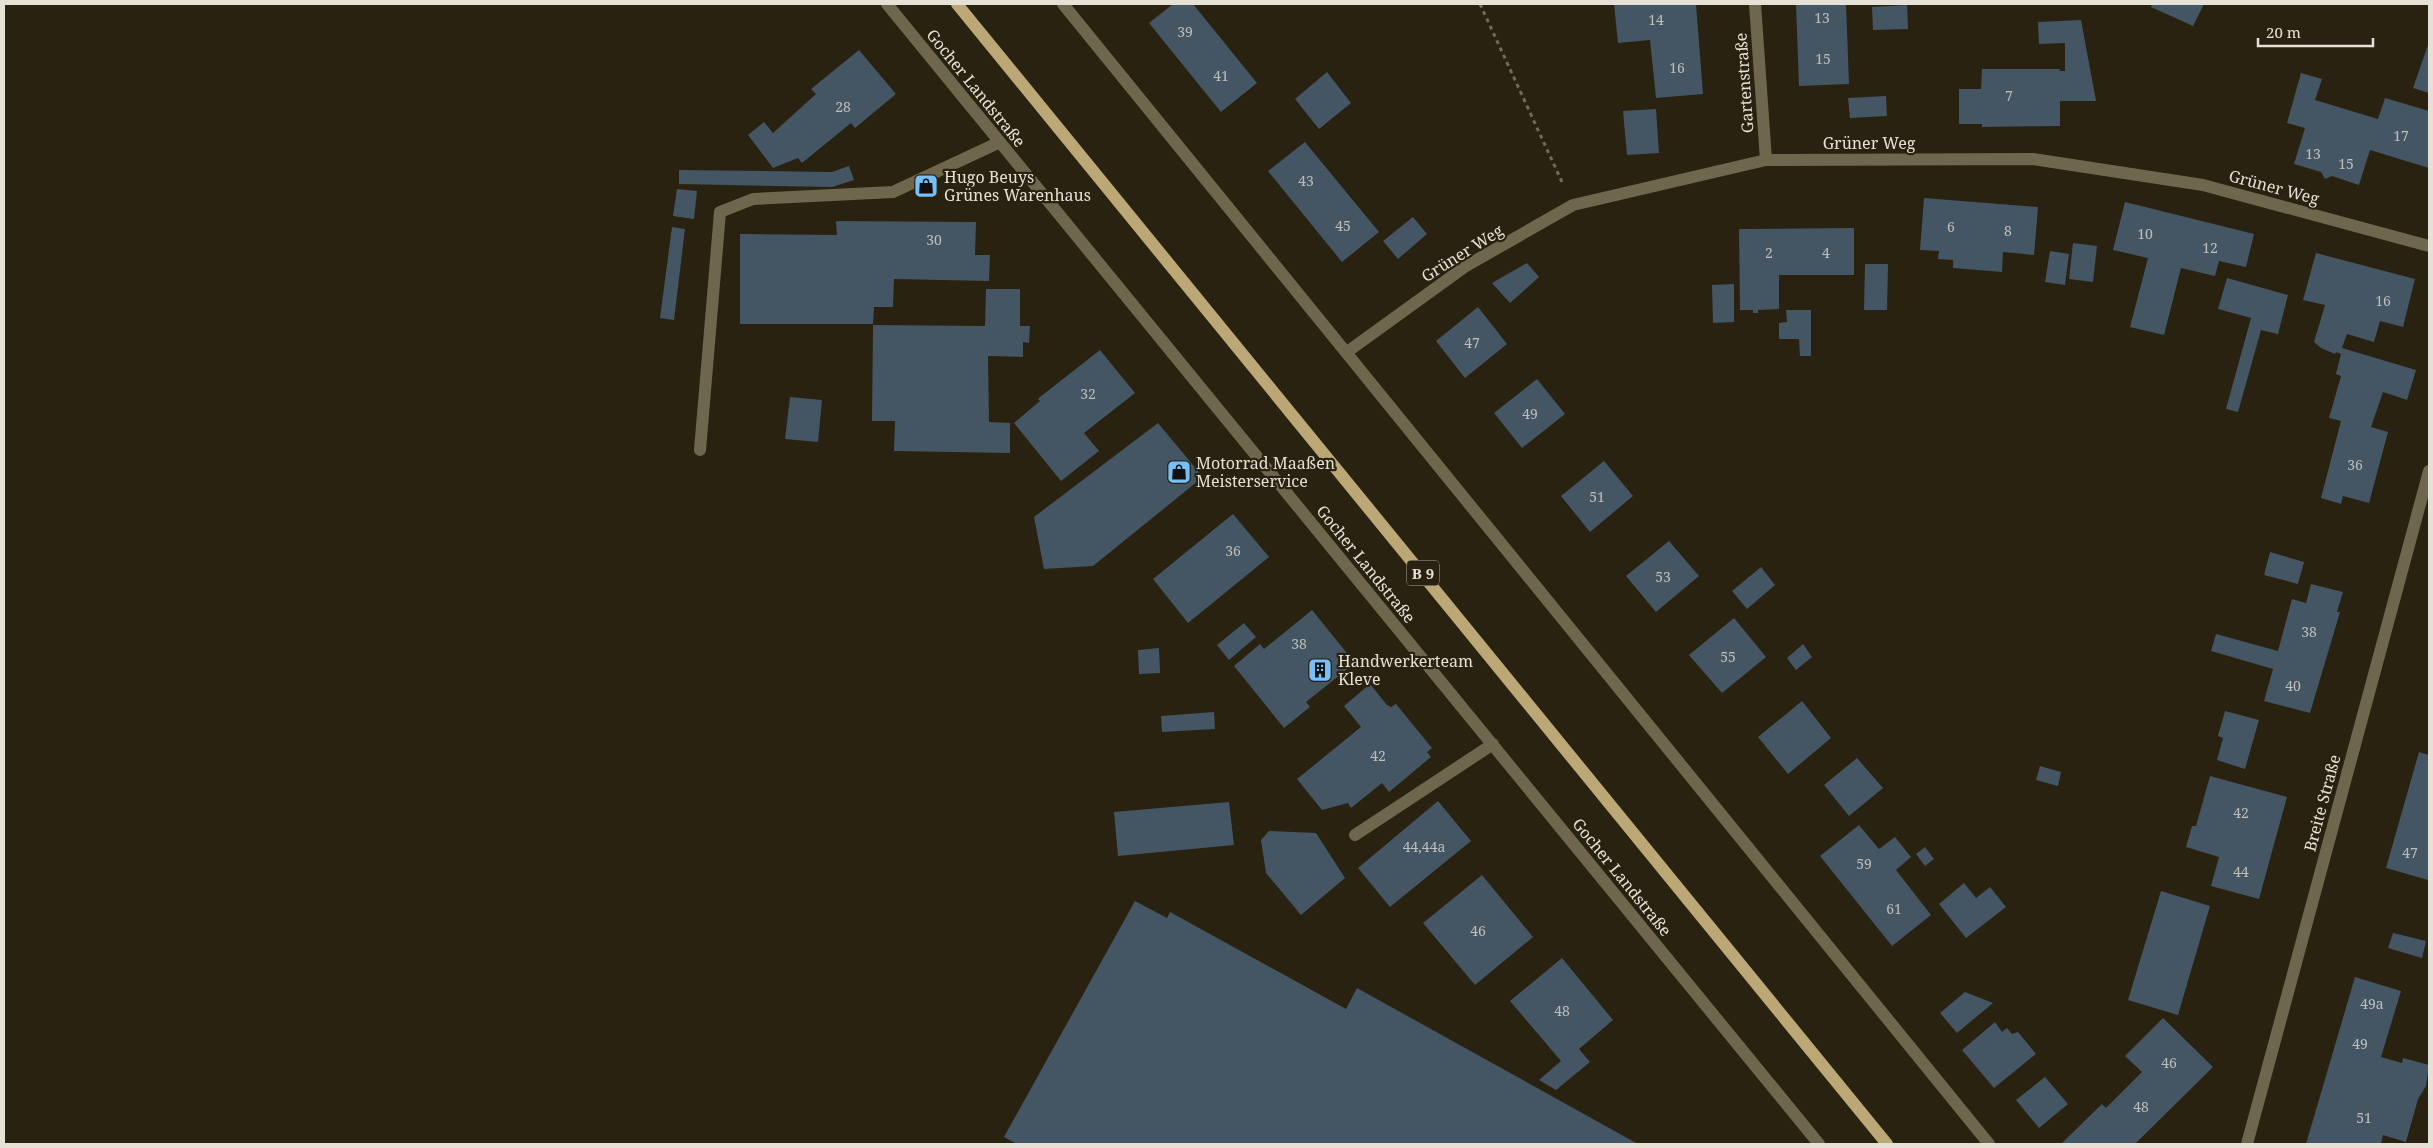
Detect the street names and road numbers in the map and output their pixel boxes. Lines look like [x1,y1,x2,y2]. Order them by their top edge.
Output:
street label: Gocher Landstraße [921,24,1031,152]
street label: Gartenstraße [1730,32,1758,134]
street label: Grüner Weg [1823,132,1916,154]
street label: Grüner Weg [2226,164,2322,210]
street label: Grüner Weg [1417,219,1507,287]
street label: Gocher Landstraße [1311,500,1421,628]
road number: B 9 [1407,560,1439,586]
street label: Breite Straße [2298,752,2346,854]
street label: Gocher Landstraße [1567,813,1677,941]

